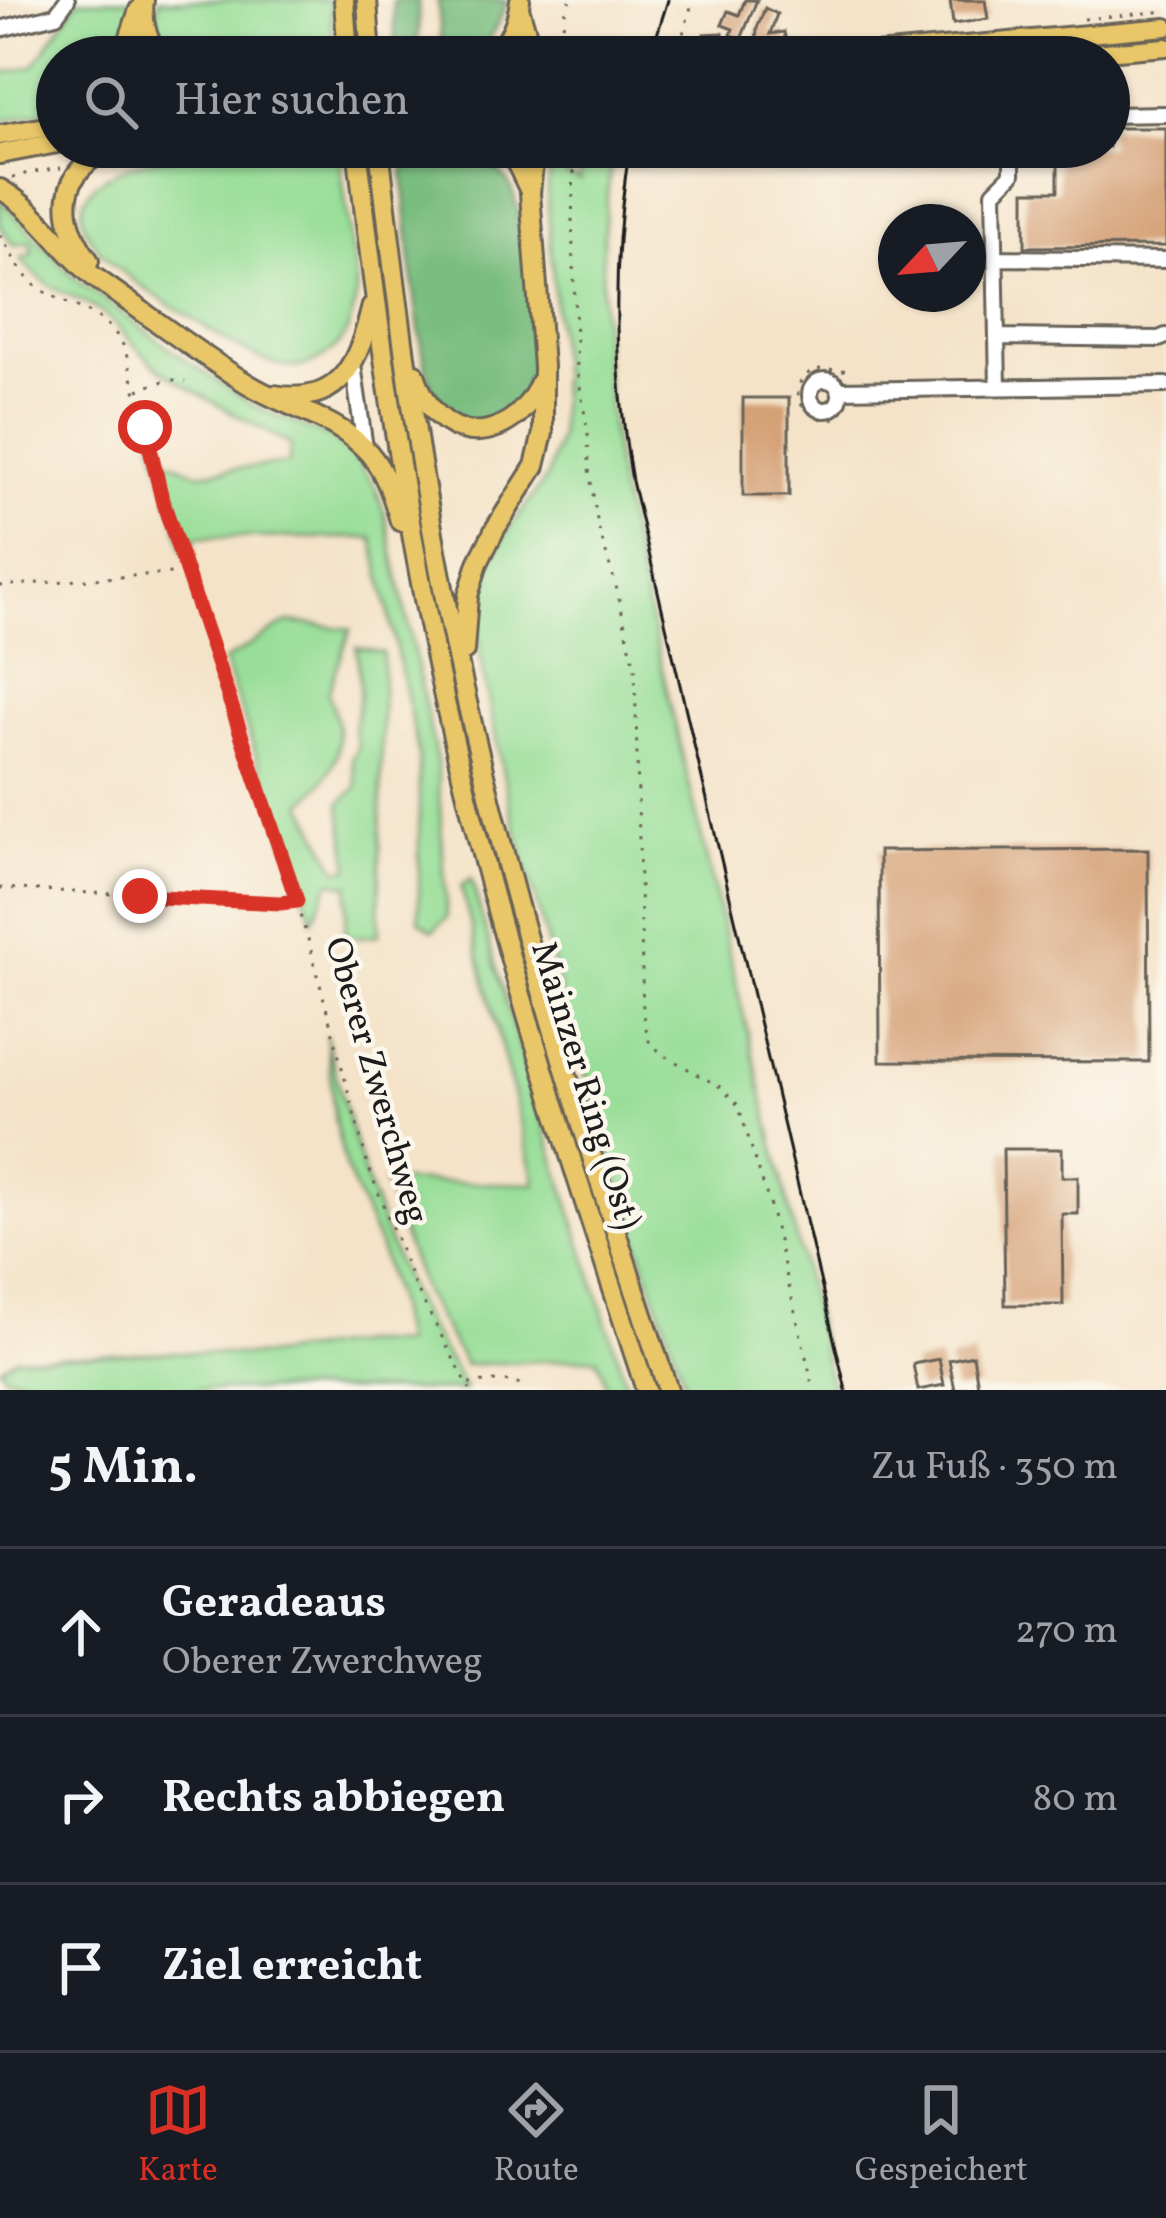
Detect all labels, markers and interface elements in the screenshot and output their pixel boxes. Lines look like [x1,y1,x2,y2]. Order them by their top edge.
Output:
search box [36,36,1130,168]
icon: search [78,69,144,135]
text: Hier suchen [174,71,409,134]
north arrow [878,204,986,312]
route start [118,400,172,454]
route end [113,869,167,923]
street label: Oberer Zwerchweg [310,932,440,1230]
street label: Mainzer Ring (Ost) [516,936,652,1236]
text: 5 Min. [48,1433,198,1504]
text: Zu Fuß · 350 m [871,1441,1118,1495]
text: Geradeaus [162,1573,386,1636]
icon: ahead [48,1599,114,1665]
text: 270 m [1015,1605,1118,1659]
text: Oberer Zwerchweg [162,1636,483,1690]
icon: right [48,1767,114,1833]
text: Rechts abbiegen [162,1768,505,1831]
text: 80 m [1032,1773,1118,1827]
icon: arrive [48,1935,114,2001]
text: Ziel erreicht [162,1936,422,1999]
tab: Karte [138,2077,218,2195]
tab: Route [494,2077,579,2195]
tab: Gespeichert [855,2077,1028,2195]

